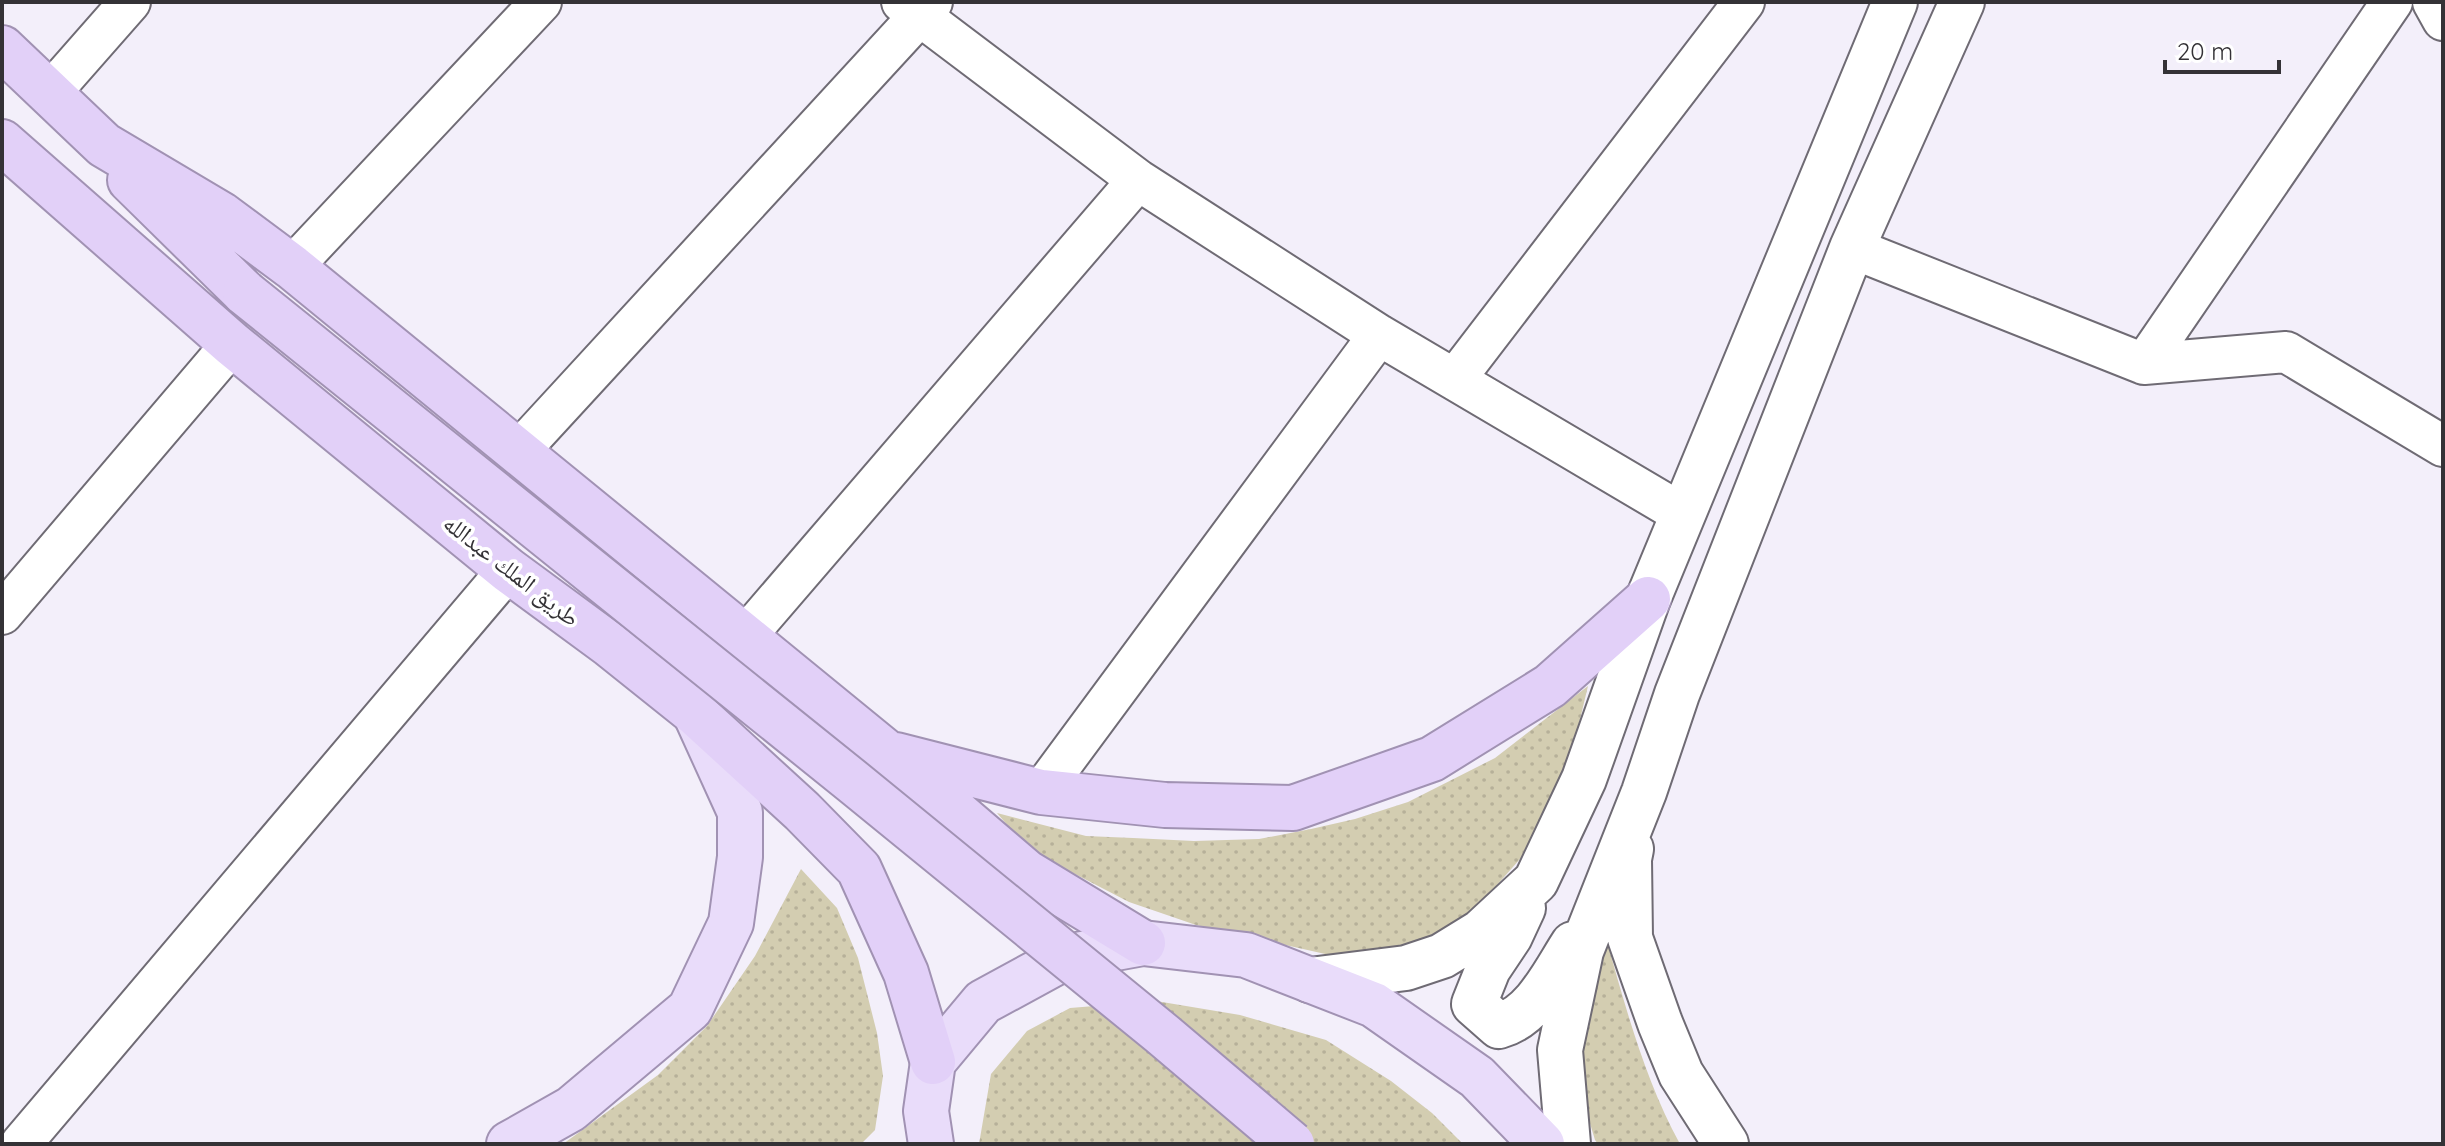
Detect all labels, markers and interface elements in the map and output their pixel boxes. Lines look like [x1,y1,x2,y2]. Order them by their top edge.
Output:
scale bar [2165,24,2279,74]
text: 20 m [2177,36,2233,66]
street label: طريق الملك عبدالله [438,508,586,632]

